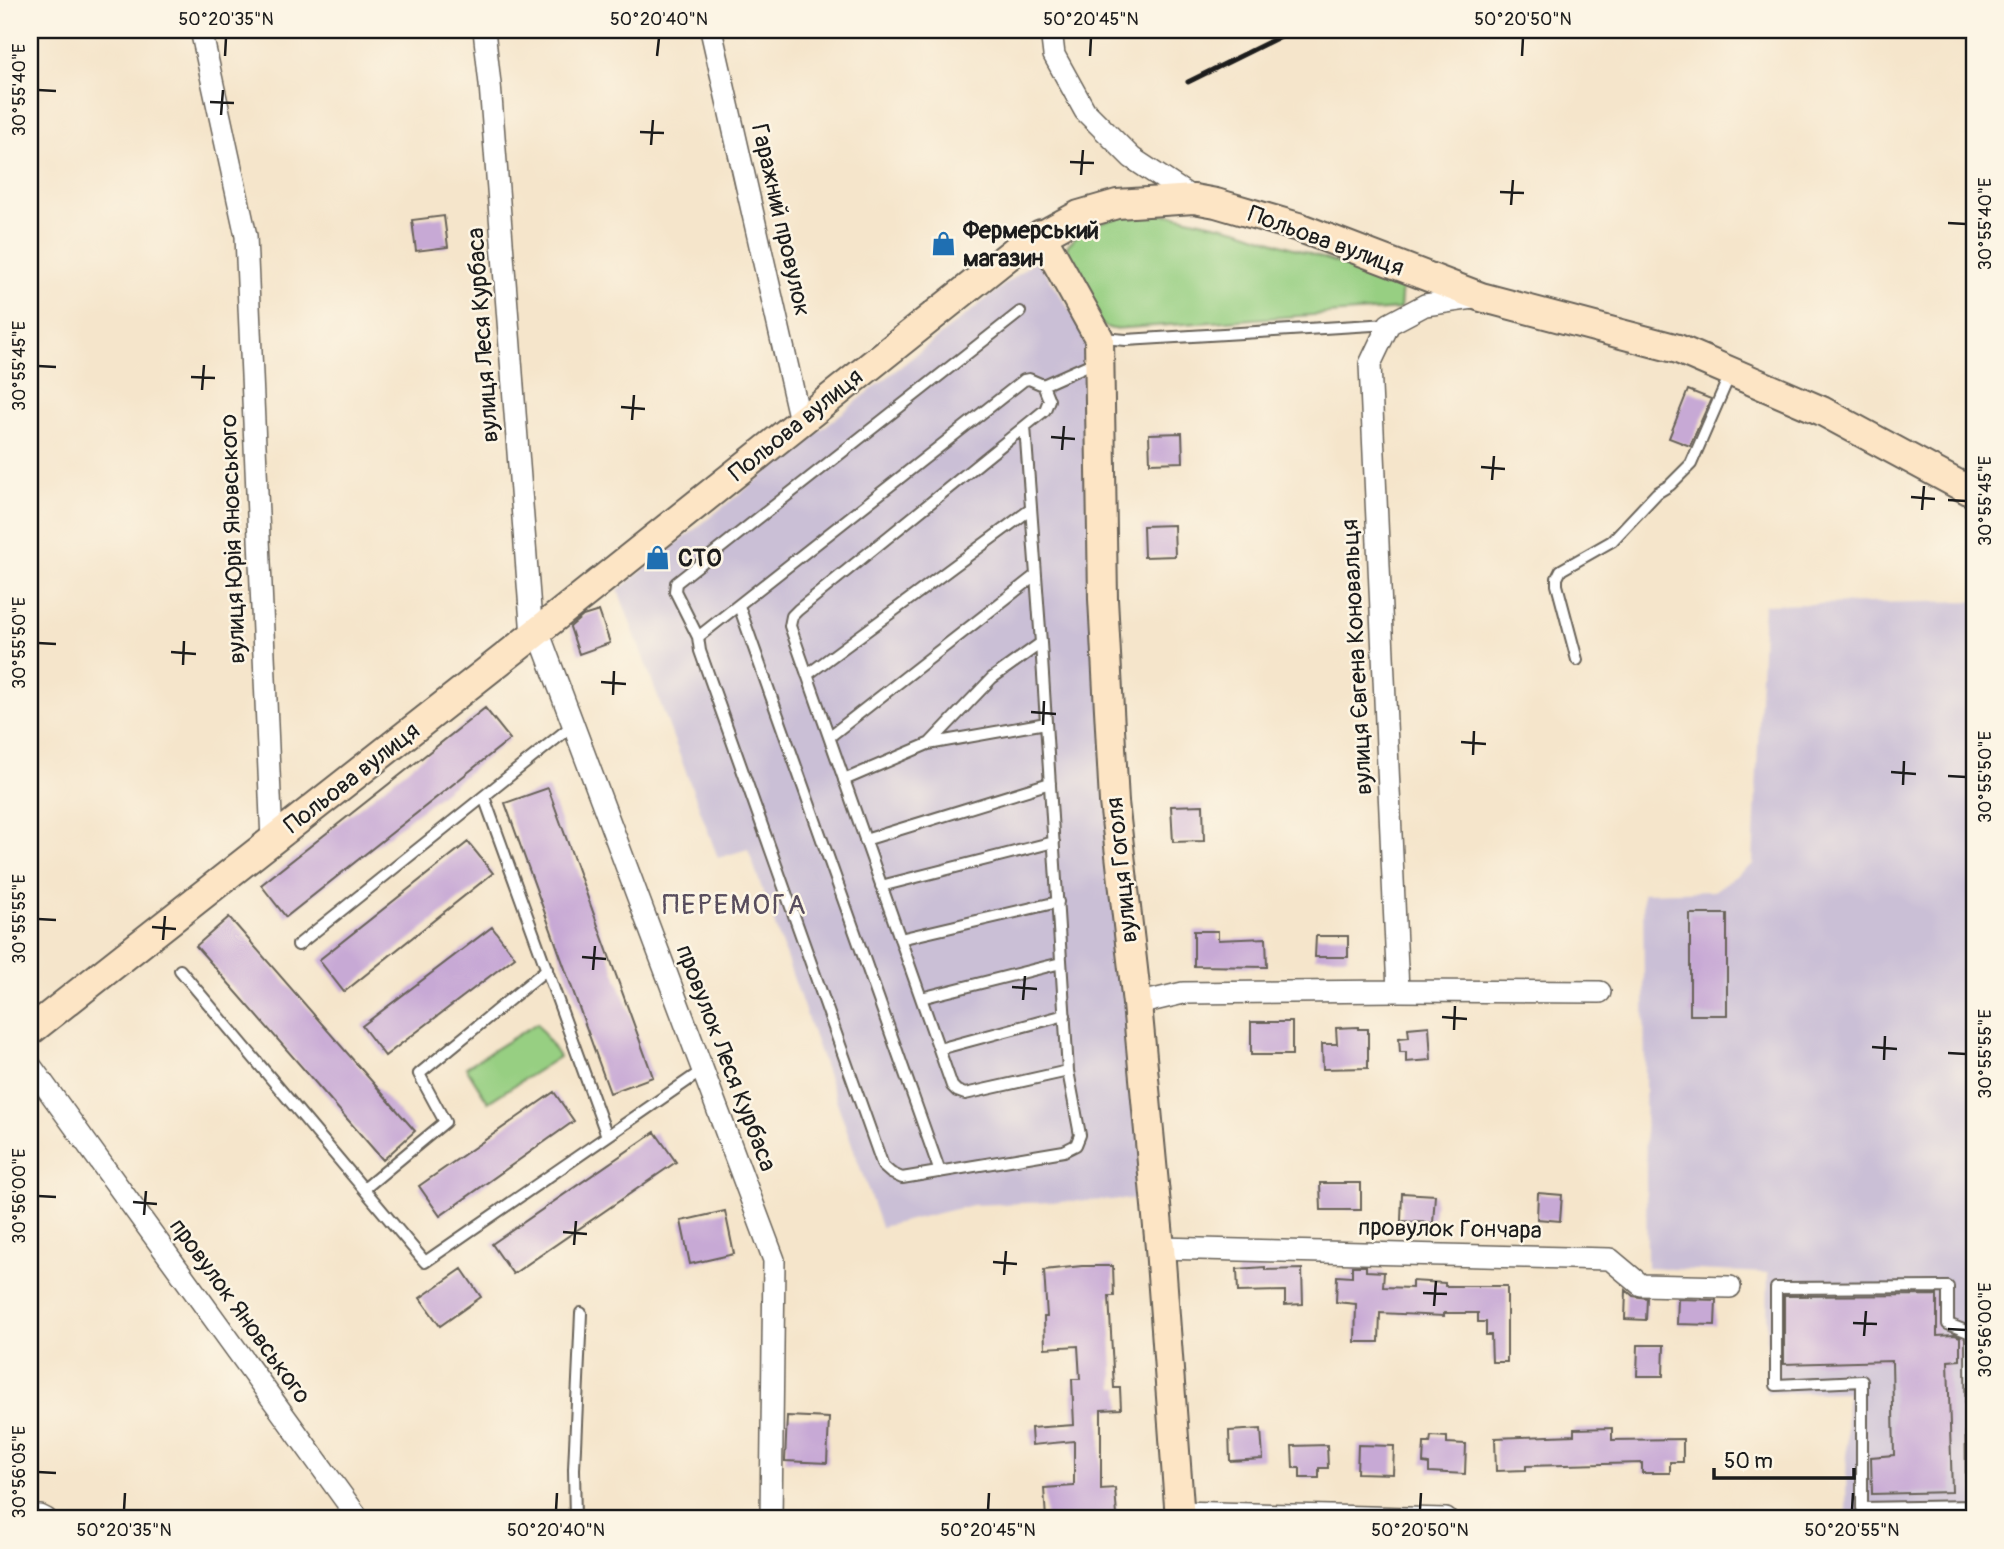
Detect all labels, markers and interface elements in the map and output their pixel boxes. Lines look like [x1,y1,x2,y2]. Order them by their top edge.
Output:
text: 50°20'35"N [178,8,274,31]
text: 50°20'40"N [610,8,708,31]
text: 50°20'45"N [1043,8,1139,31]
text: 50°20'50"N [1474,8,1572,31]
text: 30°55'40"E [8,44,31,136]
street label: Гаражний провулок [745,121,817,319]
text: 30°55'40"E [1974,178,1997,270]
street label: Польова вулиця [1244,199,1408,283]
place label: Фермерський магазин [962,216,1099,273]
street label: вулиця Леся Курбаса [461,227,505,443]
shop icon: Фермерський магазин [929,230,957,258]
text: 30°55'45"E [8,321,31,411]
street label: Польова вулиця [723,362,869,488]
street label: вулиця Юрія Яновського [214,414,252,664]
text: 30°55'45"E [1974,456,1997,546]
street label: вулиця Євгена Коновальця [1335,518,1379,796]
shop icon: СТО [644,544,672,572]
place label: СТО [678,544,721,573]
text: 30°55'50"E [8,597,31,689]
street label: Польова вулиця [279,716,425,840]
text: 30°55'50"E [1974,731,1997,823]
street label: вулиця Гоголя [1100,796,1144,944]
text: 30°55'55"E [8,874,31,964]
district label: ПЕРЕМОГА [662,888,808,923]
street label: провулок Леся Курбаса [669,941,783,1175]
text: 30°55'55"E [1974,1009,1997,1099]
text: 30°56'00"E [8,1148,31,1244]
street label: провулок Яновського [163,1213,317,1409]
street label: провулок Гончара [1358,1213,1542,1245]
text: 30°56'00"E [1974,1282,1997,1378]
text: 30°56'05"E [8,1426,31,1518]
scale bar [1714,1437,1854,1481]
text: 50 m [1724,1448,1773,1475]
text: 50°20'35"N [76,1519,172,1542]
text: 50°20'40"N [507,1519,605,1542]
text: 50°20'45"N [940,1519,1036,1542]
text: 50°20'50"N [1371,1519,1469,1542]
text: 50°20'55"N [1805,1519,1899,1542]

